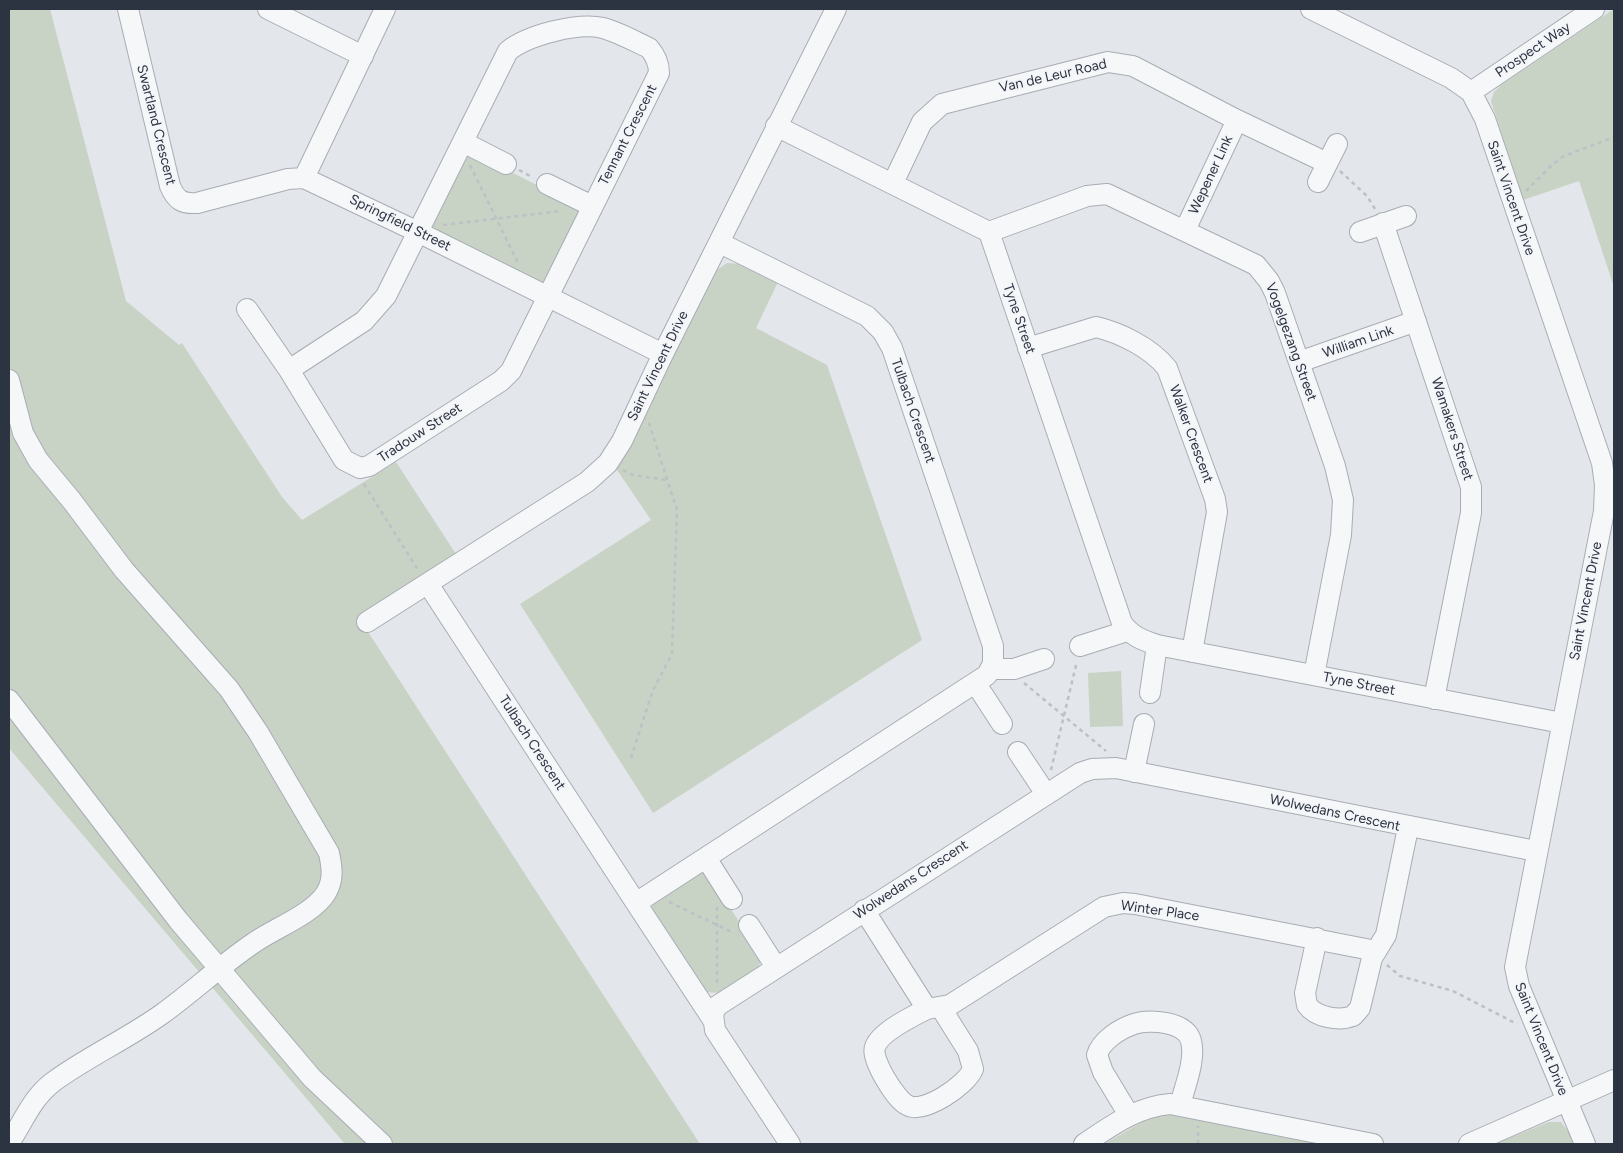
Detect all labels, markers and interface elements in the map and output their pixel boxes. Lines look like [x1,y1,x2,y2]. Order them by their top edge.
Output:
street label: Prospect Way [1492,19,1574,81]
street label: Van de Leur Road [998,55,1108,97]
street label: Swartland Crescent [133,63,179,187]
street label: Tennant Crescent [595,82,661,188]
street label: Wepener Link [1185,133,1237,217]
street label: Saint Vincent Drive [1483,138,1539,258]
street label: Springfield Street [346,191,454,255]
street label: Vogelgezang Street [1262,281,1320,403]
street label: Tyne Street [999,282,1039,356]
street label: Saint Vincent Drive [624,308,692,424]
street label: William Link [1320,322,1396,362]
street label: Tulbach Crescent [887,357,939,465]
street label: Wamakers Street [1427,375,1477,483]
street label: Walker Crescent [1166,383,1216,485]
street label: Tradouw Street [375,400,465,466]
street label: Saint Vincent Drive [1566,540,1606,662]
street label: Tyne Street [1322,669,1396,699]
street label: Tulbach Crescent [495,693,569,793]
street label: Wolwedans Crescent [1268,791,1402,835]
street label: Wolwedans Crescent [851,837,971,923]
street label: Winter Place [1120,897,1200,925]
street label: Saint Vincent Drive [1511,980,1571,1098]

